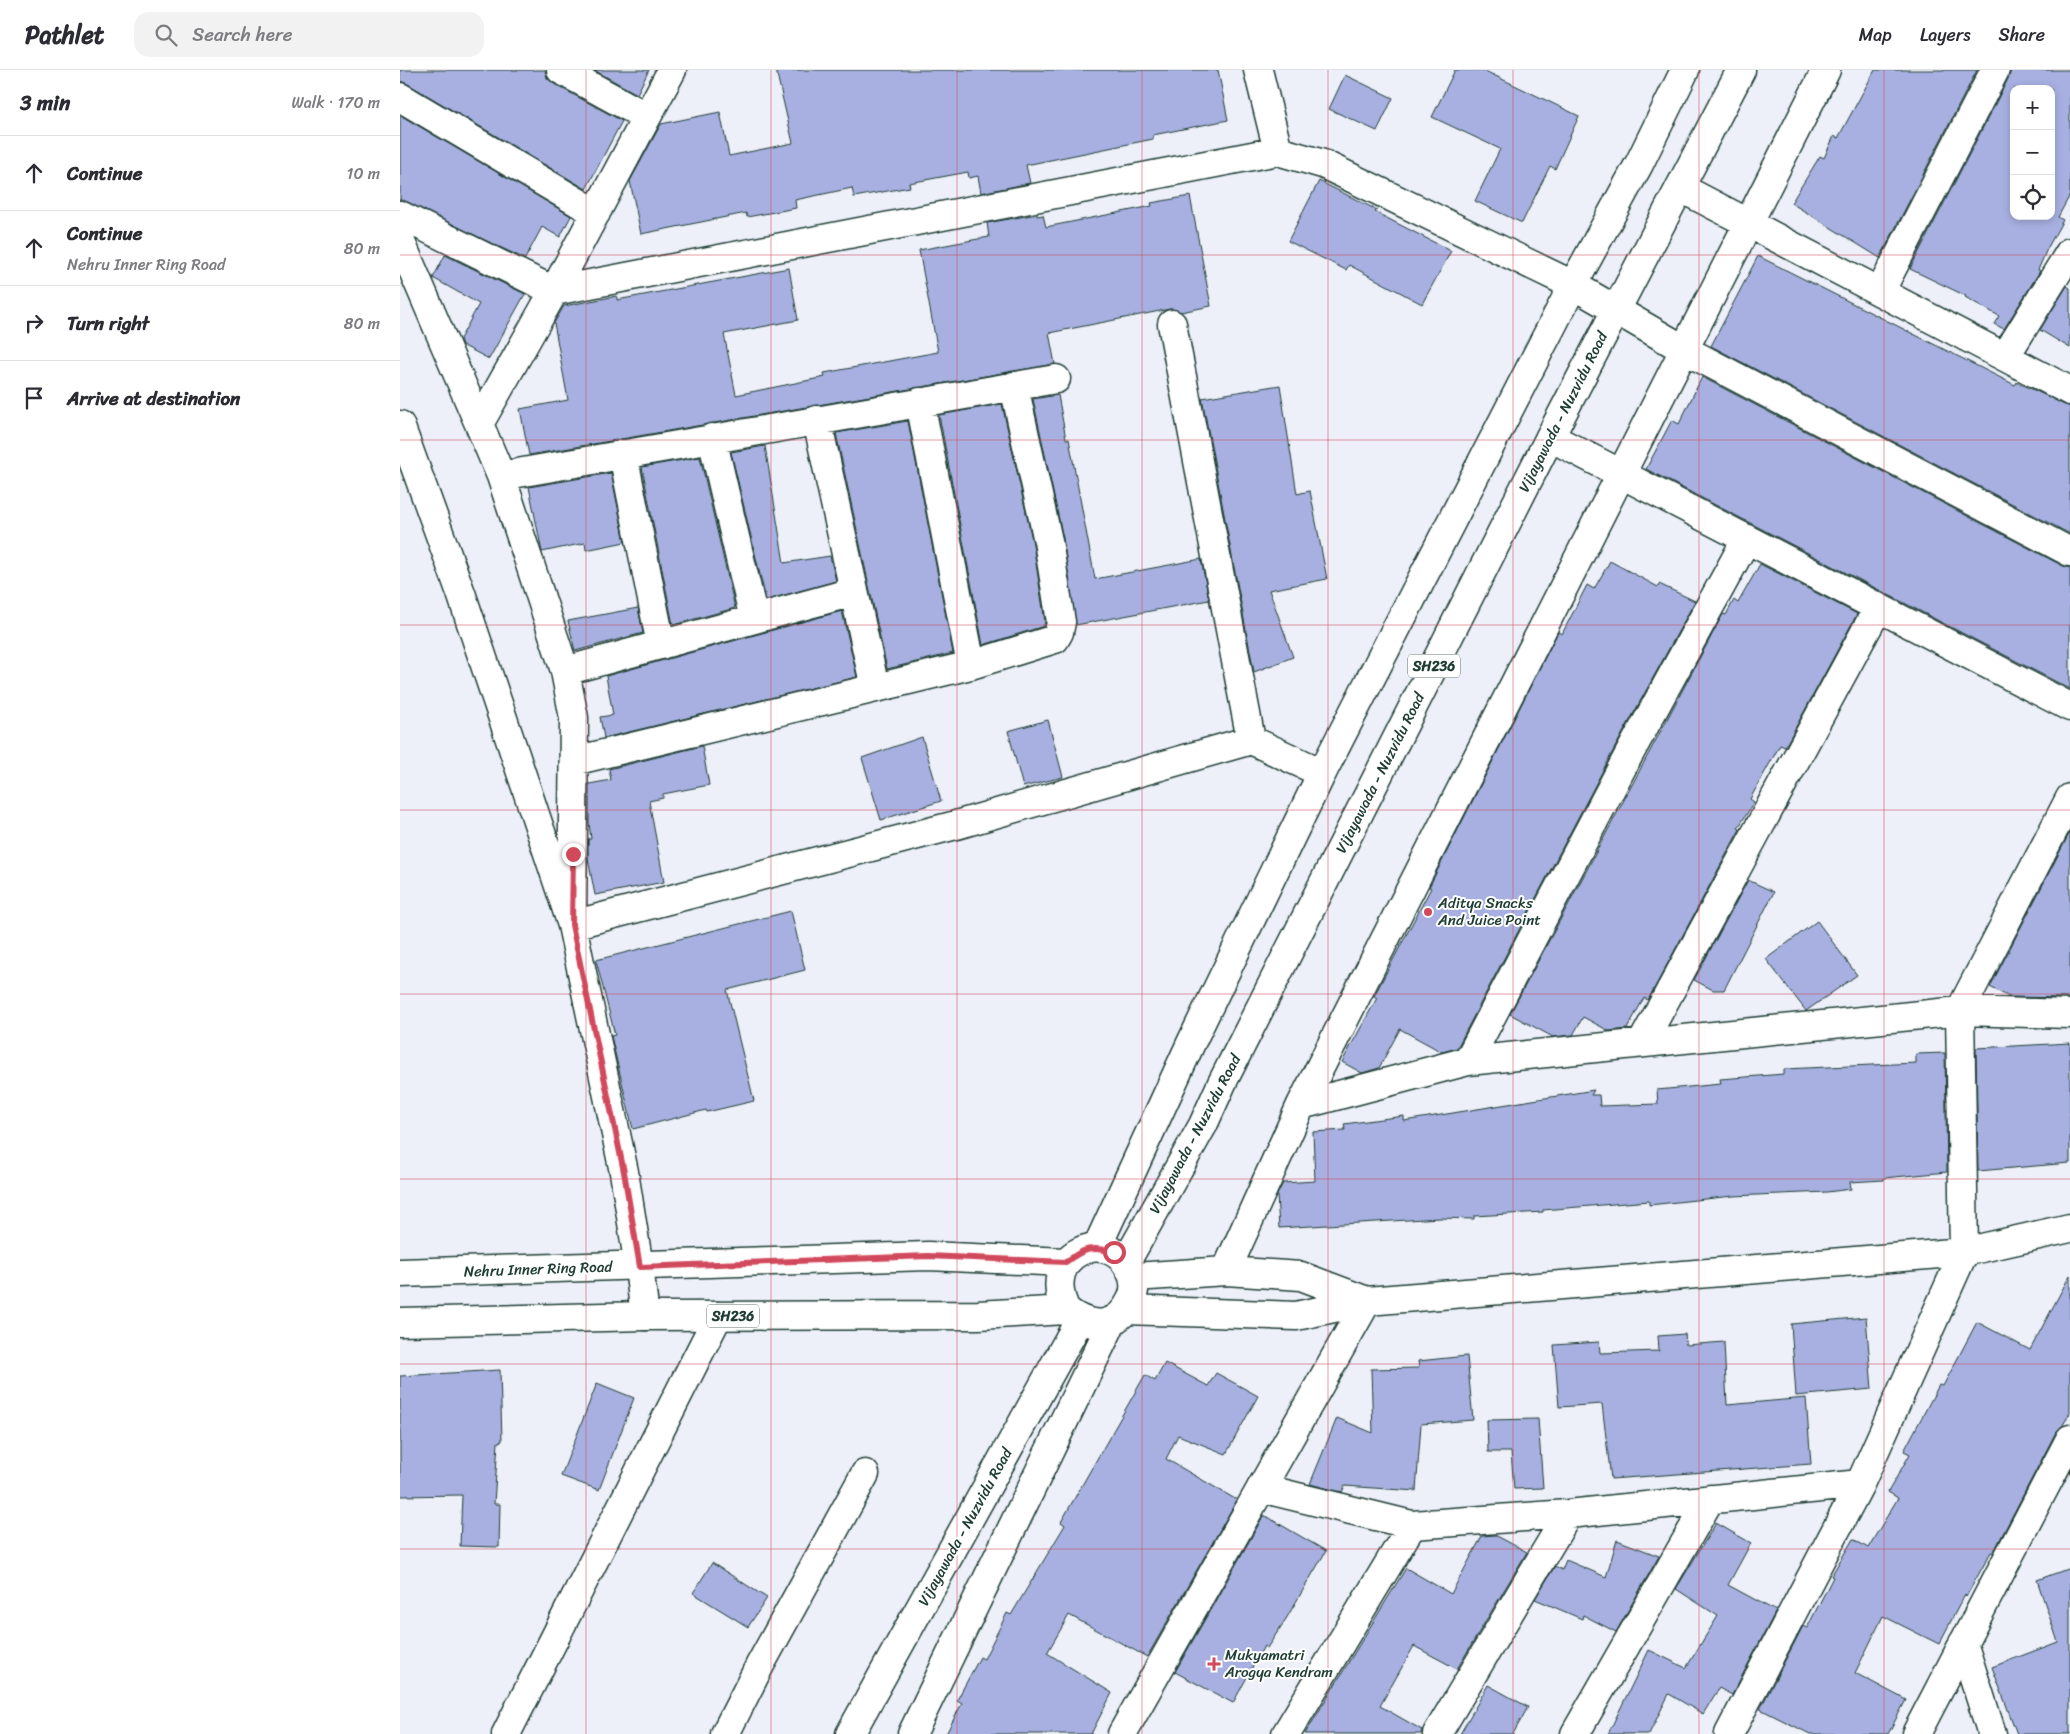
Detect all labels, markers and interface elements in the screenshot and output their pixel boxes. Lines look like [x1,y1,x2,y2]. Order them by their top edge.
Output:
search box [134,12,484,57]
text: Pathlet [25,14,104,56]
text: Search here [192,18,292,51]
text: Map [1859,19,1892,51]
text: Layers [1920,19,1971,51]
text: Share [1999,19,2045,51]
icon: search [152,21,180,49]
text: 3 min [20,84,70,122]
map controls [2010,85,2055,220]
button: + [2010,85,2055,130]
text: Walk · 170 m [291,88,380,117]
button: − [2010,130,2055,175]
text: Continue [67,157,143,190]
icon: ahead [20,159,48,187]
text: 10 m [347,159,380,188]
button: locate [2010,175,2055,220]
text: Continue [67,217,143,250]
icon: ahead [20,234,48,262]
text: 80 m [344,234,380,263]
text: Nehru Inner Ring Road [67,250,225,279]
text: Turn right [67,307,149,340]
icon: right [20,309,48,337]
text: 80 m [344,309,380,338]
street label: Vijayawada - Nuzvidu Road [1511,326,1615,497]
text: Arrive at destination [67,382,240,415]
icon: arrive [20,384,48,412]
road number: SH236 [1408,654,1460,678]
street label: Vijayawada - Nuzvidu Road [1328,687,1432,858]
route end [562,843,585,866]
place label: Aditya Snacks And Juice Point [1437,890,1541,933]
marker: Aditya Snacks And Juice Point [1422,906,1434,918]
street label: Vijayawada - Nuzvidu Road [1142,1049,1249,1218]
route start [1103,1241,1126,1264]
street label: Nehru Inner Ring Road [463,1253,614,1285]
road number: SH236 [707,1304,759,1328]
street label: Vijayawada - Nuzvidu Road [911,1442,1020,1611]
place label: Mukyamatri Arogya Kendram [1224,1642,1333,1685]
marker: Mukyamatri Arogya Kendram [1207,1657,1221,1671]

